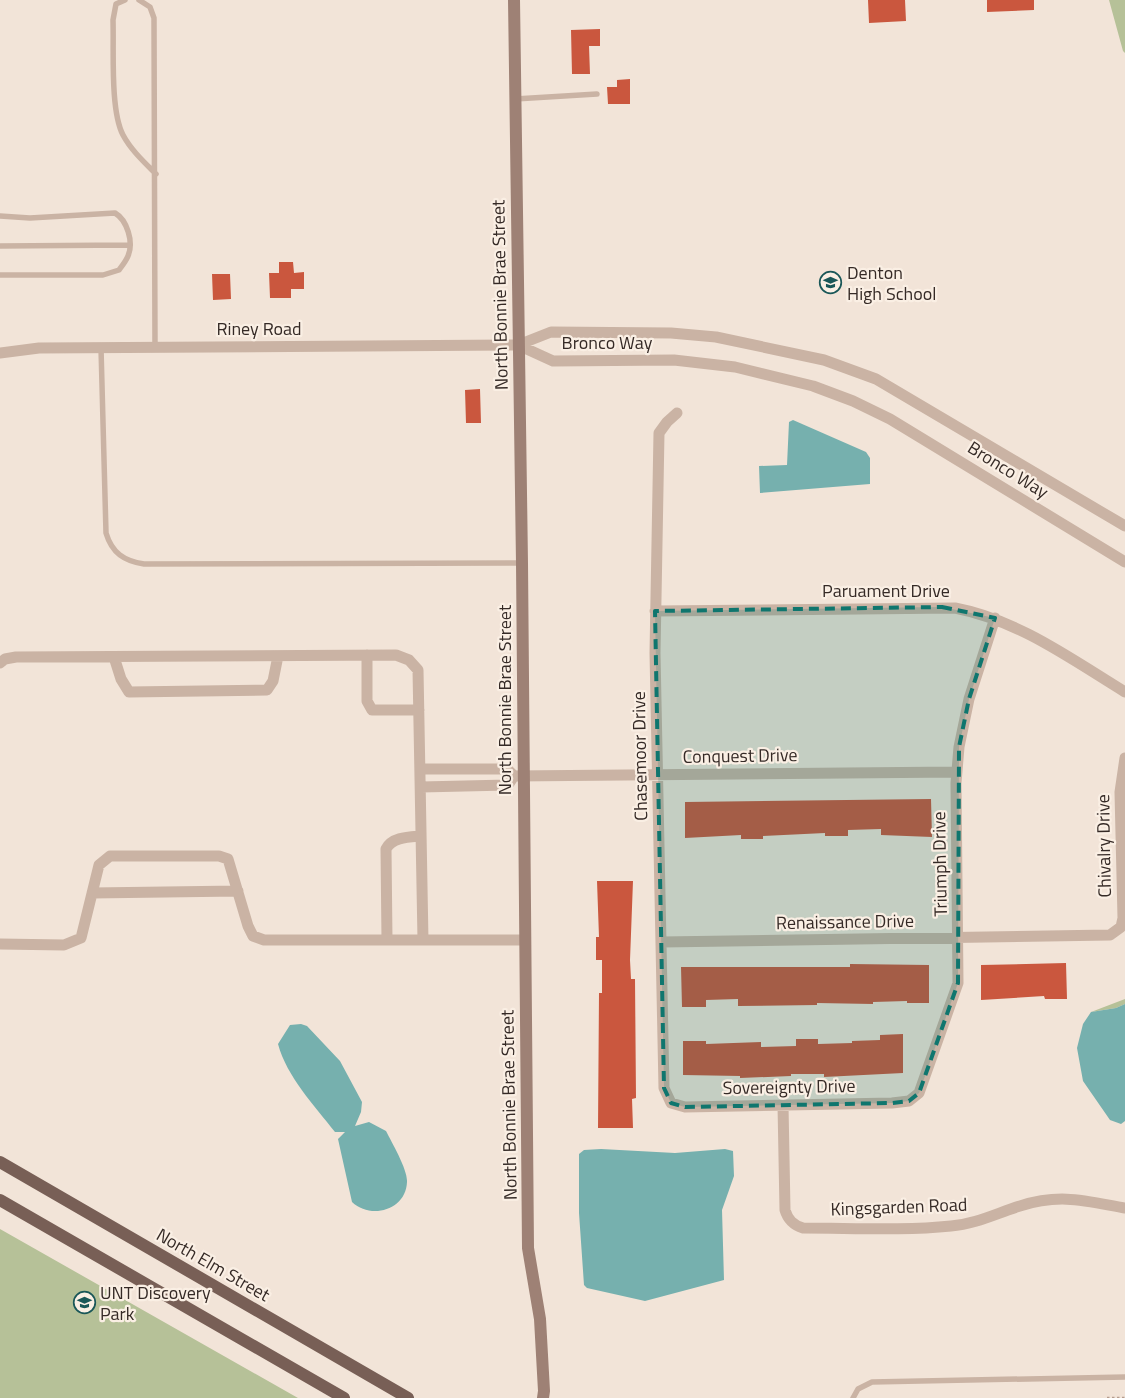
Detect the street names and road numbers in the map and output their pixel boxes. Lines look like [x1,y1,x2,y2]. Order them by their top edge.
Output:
street label: North Bonnie Brae Street [484,199,515,390]
street label: Riney Road [216,315,302,342]
street label: Bronco Way [562,329,653,356]
street label: Bronco Way [963,434,1054,505]
street label: Paruament Drive [822,577,950,604]
street label: North Bonnie Brae Street [491,604,518,795]
street label: Chasemoor Drive [625,691,654,821]
street label: Conquest Drive [682,741,798,770]
street label: Chivalry Drive [1089,794,1118,898]
street label: Triumph Drive [925,811,954,917]
street label: Renaissance Drive [776,907,914,936]
street label: North Bonnie Brae Street [493,1009,524,1200]
street label: Sovereignty Drive [722,1072,856,1101]
street label: Kingsgarden Road [830,1191,968,1222]
street label: North Elm Street [151,1221,276,1308]

